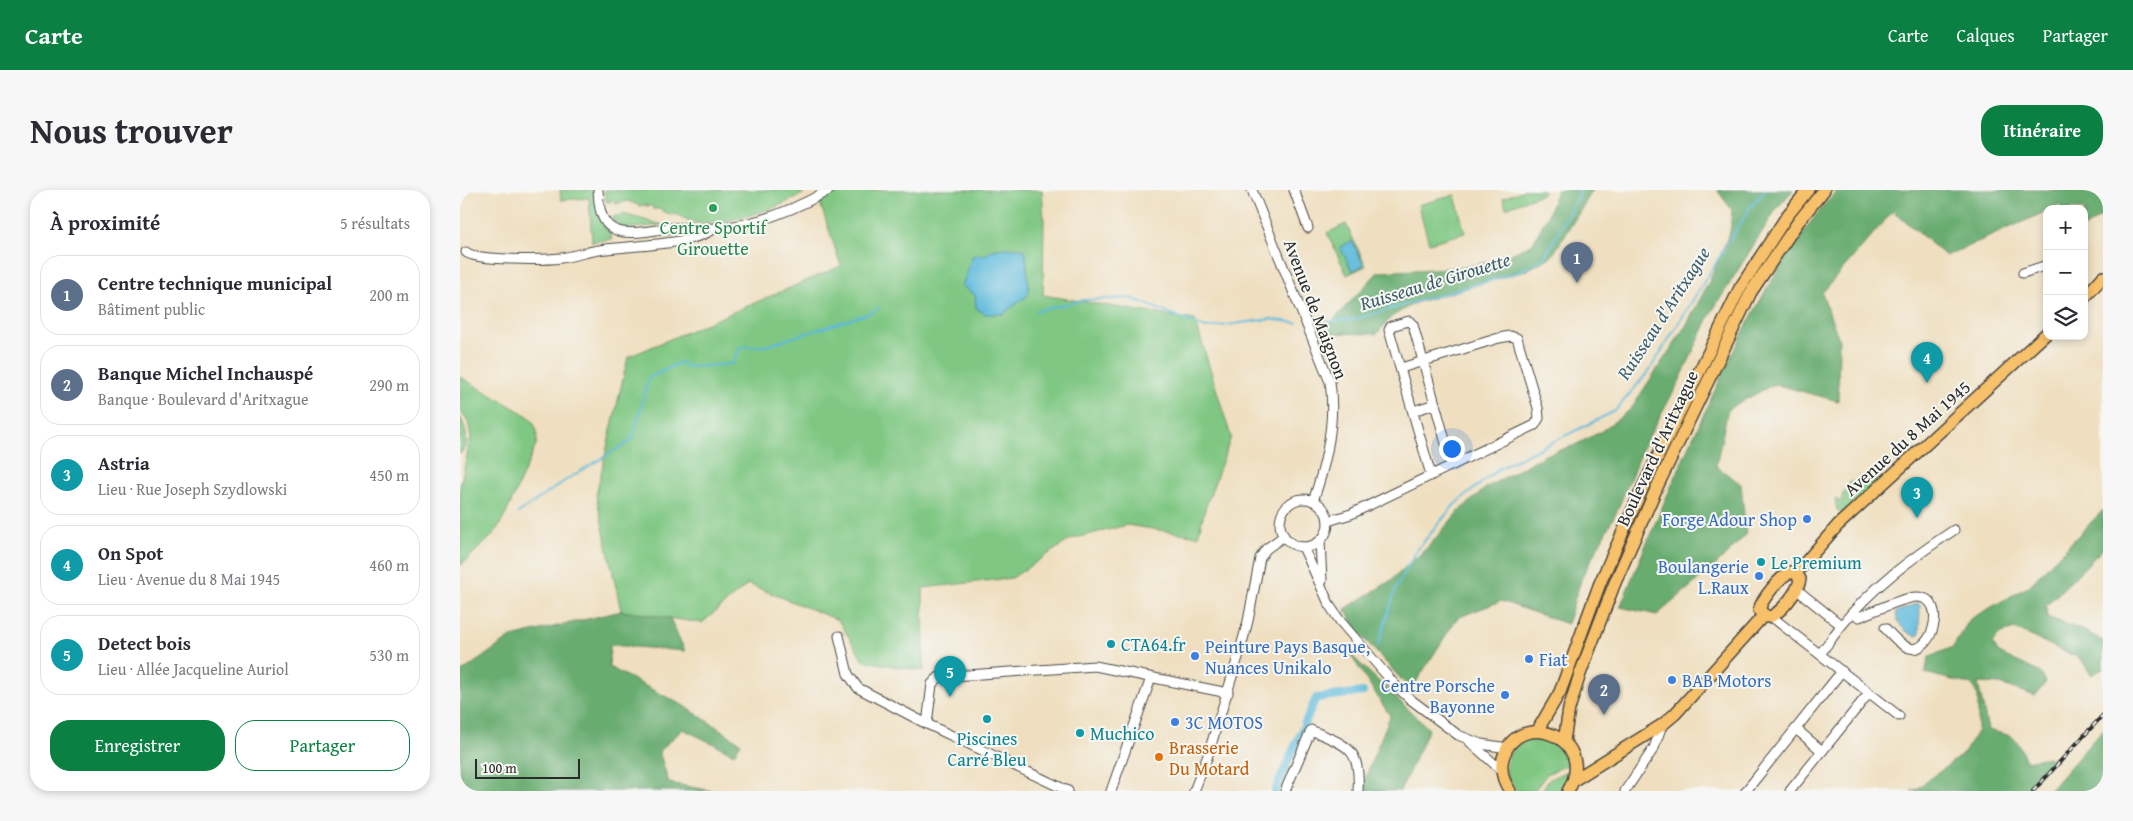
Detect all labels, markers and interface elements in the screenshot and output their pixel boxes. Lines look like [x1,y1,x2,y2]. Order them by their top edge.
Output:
text: Carte [25,18,83,53]
text: Carte [1888,22,1929,49]
text: Calques [1957,22,2015,49]
text: Partager [2043,22,2108,49]
text: Nous trouver [30,105,233,156]
button: Itinéraire [1981,105,2103,156]
marker: Centre Sportif Girouette [707,202,719,214]
map controls [2043,205,2088,340]
button: + [2043,205,2088,250]
text: À proximité [50,207,160,238]
text: 5 résultats [340,211,410,235]
place label: Centre Sportif Girouette [660,214,768,262]
street label: Avenue de Maignon [1277,235,1355,383]
water label: Ruisseau d'Aritxague [1609,241,1717,386]
pin: 1 [1561,242,1593,283]
water label: Ruisseau de Girouette [1355,245,1514,317]
button: − [2043,250,2088,295]
text: Centre technique municipal [98,269,332,297]
text: 1 [63,283,71,307]
text: 200 m [369,283,409,307]
button: layers [2043,295,2088,340]
text: Bâtiment public [98,297,205,321]
pin: 4 [1911,342,1943,383]
text: Banque Michel Inchauspé [98,359,313,387]
street label: Boulevard d'Aritxague [1609,366,1705,530]
text: 2 [63,373,71,397]
text: 290 m [369,373,409,397]
street label: Avenue du 8 Mai 1945 [1838,374,1976,502]
text: Banque · Boulevard d'Aritxague [98,387,308,411]
your location [1439,436,1465,462]
text: Astria [98,449,150,477]
text: 3 [63,463,71,487]
text: 450 m [369,463,409,487]
text: Lieu · Rue Joseph Szydlowski [98,477,287,501]
pin: 3 [1901,477,1933,518]
place label: Forge Adour Shop [1662,506,1797,533]
marker: Forge Adour Shop [1801,513,1813,525]
text: On Spot [98,539,163,567]
place label: Le Premium [1771,549,1862,576]
text: 4 [63,553,71,577]
text: 460 m [369,553,409,577]
place label: Boulangerie L.Raux [1658,553,1750,601]
marker: Le Premium [1755,556,1767,568]
text: Lieu · Avenue du 8 Mai 1945 [98,567,280,591]
marker: Boulangerie L.Raux [1753,570,1765,582]
text: Detect bois [98,629,191,657]
place label: CTA64.fr [1121,631,1186,658]
place label: Peinture Pays Basque, Nuances Unikalo [1205,633,1370,681]
marker: CTA64.fr [1105,638,1117,650]
text: 5 [63,643,71,667]
text: 530 m [369,643,409,667]
place label: Fiat [1539,646,1568,673]
marker: Peinture Pays Basque, Nuances Unikalo [1189,650,1201,662]
marker: Fiat [1523,653,1535,665]
pin: 5 [934,656,966,697]
text: Lieu · Allée Jacqueline Auriol [98,657,289,681]
place label: BAB Motors [1682,667,1771,694]
place label: Centre Porsche Bayonne [1381,672,1495,720]
pin: 2 [1588,674,1620,715]
marker: BAB Motors [1666,674,1678,686]
marker: Centre Porsche Bayonne [1499,689,1511,701]
place label: 3C MOTOS [1185,709,1263,736]
marker: Piscines Carré Bleu [981,713,993,725]
marker: 3C MOTOS [1169,716,1181,728]
button: Enregistrer [50,720,225,771]
button: Partager [235,720,410,771]
place label: Muchico [1090,720,1155,747]
place label: Piscines Carré Bleu [948,725,1027,773]
marker: Muchico [1074,727,1086,739]
place label: Brasserie Du Motard [1169,734,1250,782]
marker: Brasserie Du Motard [1153,751,1165,763]
scale bar [475,756,580,779]
text: 100 m [482,758,517,778]

